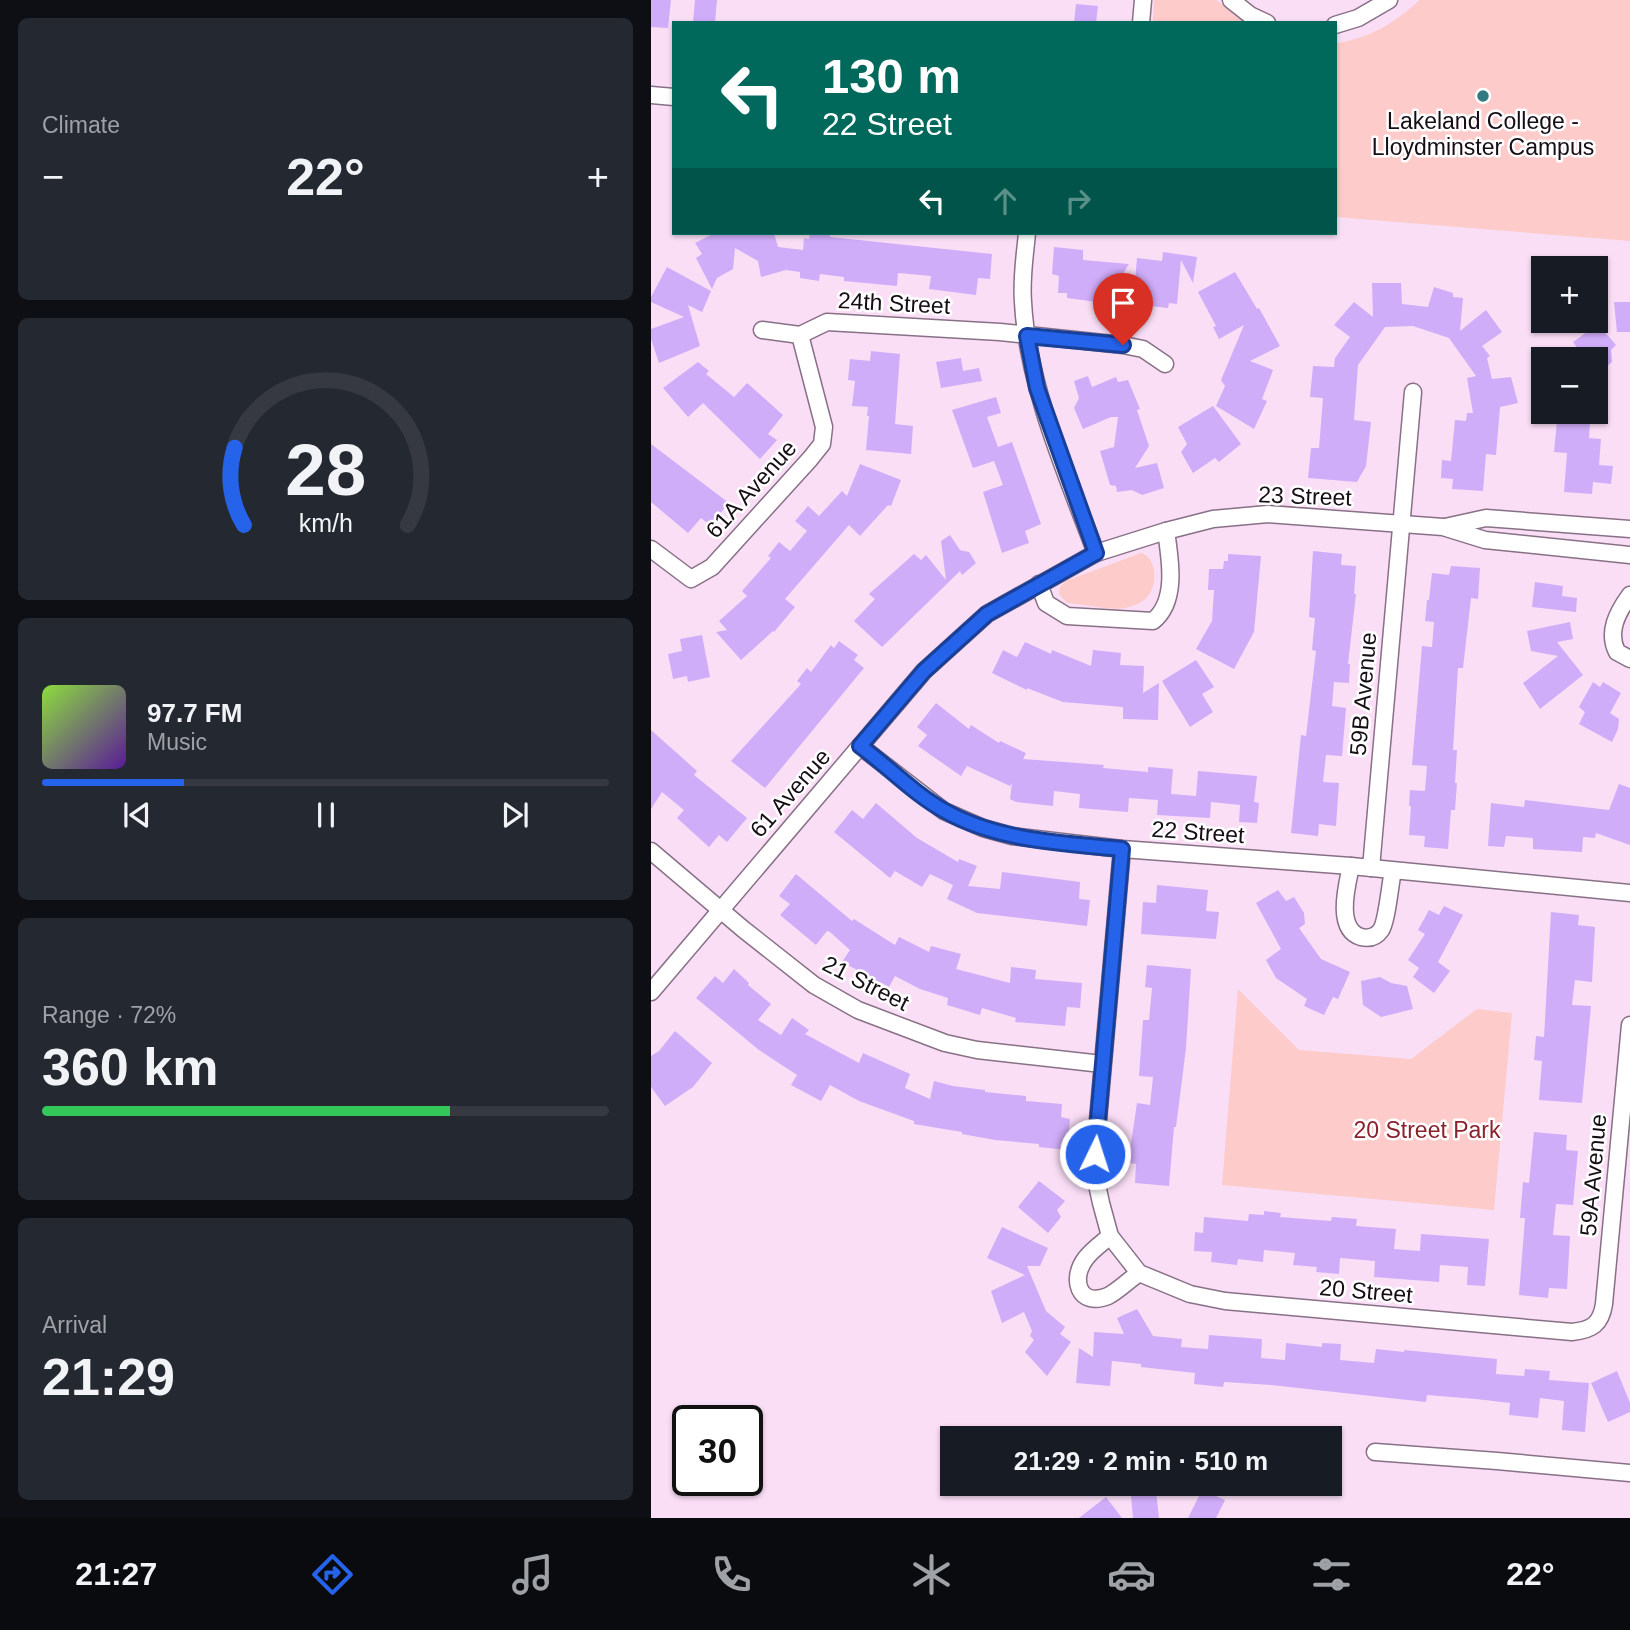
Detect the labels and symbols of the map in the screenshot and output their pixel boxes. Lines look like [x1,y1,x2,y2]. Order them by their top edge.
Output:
marker: Lakeland College - Lloydminster Campus [1475,88,1491,104]
place label: Lakeland College - Lloydminster Campus [1372,108,1594,160]
pin [1093,273,1153,345]
street label: 24th Street [837,287,951,319]
street label: 61A Avenue [700,435,802,543]
street label: 23 Street [1258,481,1353,511]
street label: 59B Avenue [1345,631,1381,757]
street label: 61 Avenue [745,744,835,842]
street label: 22 Street [1151,816,1246,848]
street label: 21 Street [819,950,914,1016]
street label: 59A Avenue [1575,1113,1611,1237]
position arrow [1058,1117,1132,1191]
park label: 20 Street Park [1353,1117,1501,1143]
street label: 20 Street [1318,1274,1414,1308]
speed limit sign: 30 [672,1405,763,1496]

